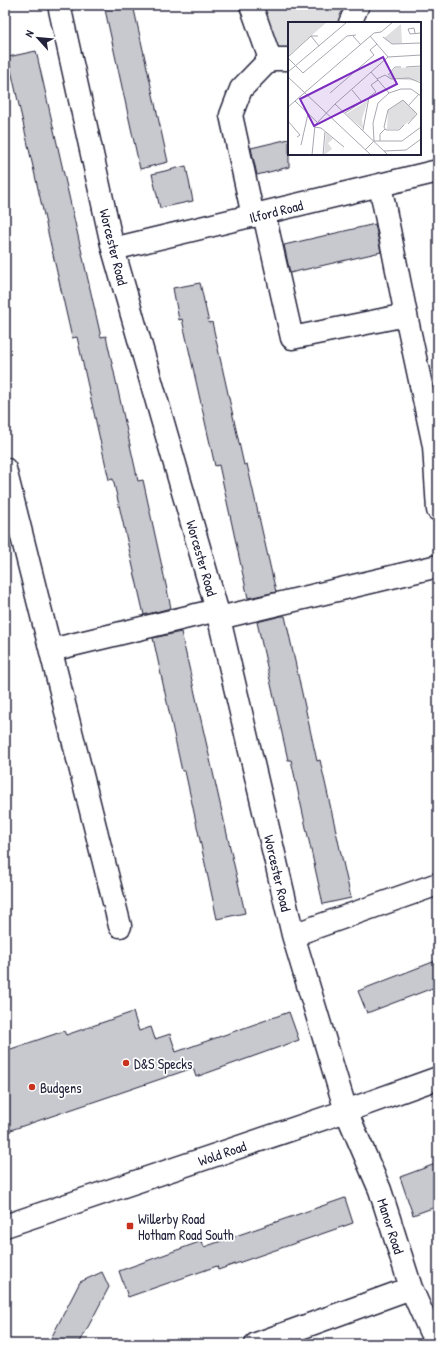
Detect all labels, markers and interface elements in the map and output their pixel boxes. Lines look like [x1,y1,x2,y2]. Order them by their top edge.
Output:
north arrow [18,18,58,58]
inset map [288,22,421,155]
text: N [22,28,37,39]
street label: Ilford Road [247,195,305,227]
street label: Worcester Road [95,207,133,288]
street label: Worcester Road [182,518,222,599]
street label: Worcester Road [260,833,296,914]
place label: D&S Specks [134,1054,192,1074]
marker: D&S Specks [121,1058,131,1068]
place label: Budgens [40,1078,82,1098]
marker: Budgens [27,1082,37,1092]
street label: Wold Road [195,1136,249,1170]
street label: Manor Road [373,1196,409,1257]
place label: Willerby Road Hotham Road South [138,1209,234,1244]
marker: Willerby Road Hotham Road South [125,1221,135,1231]

